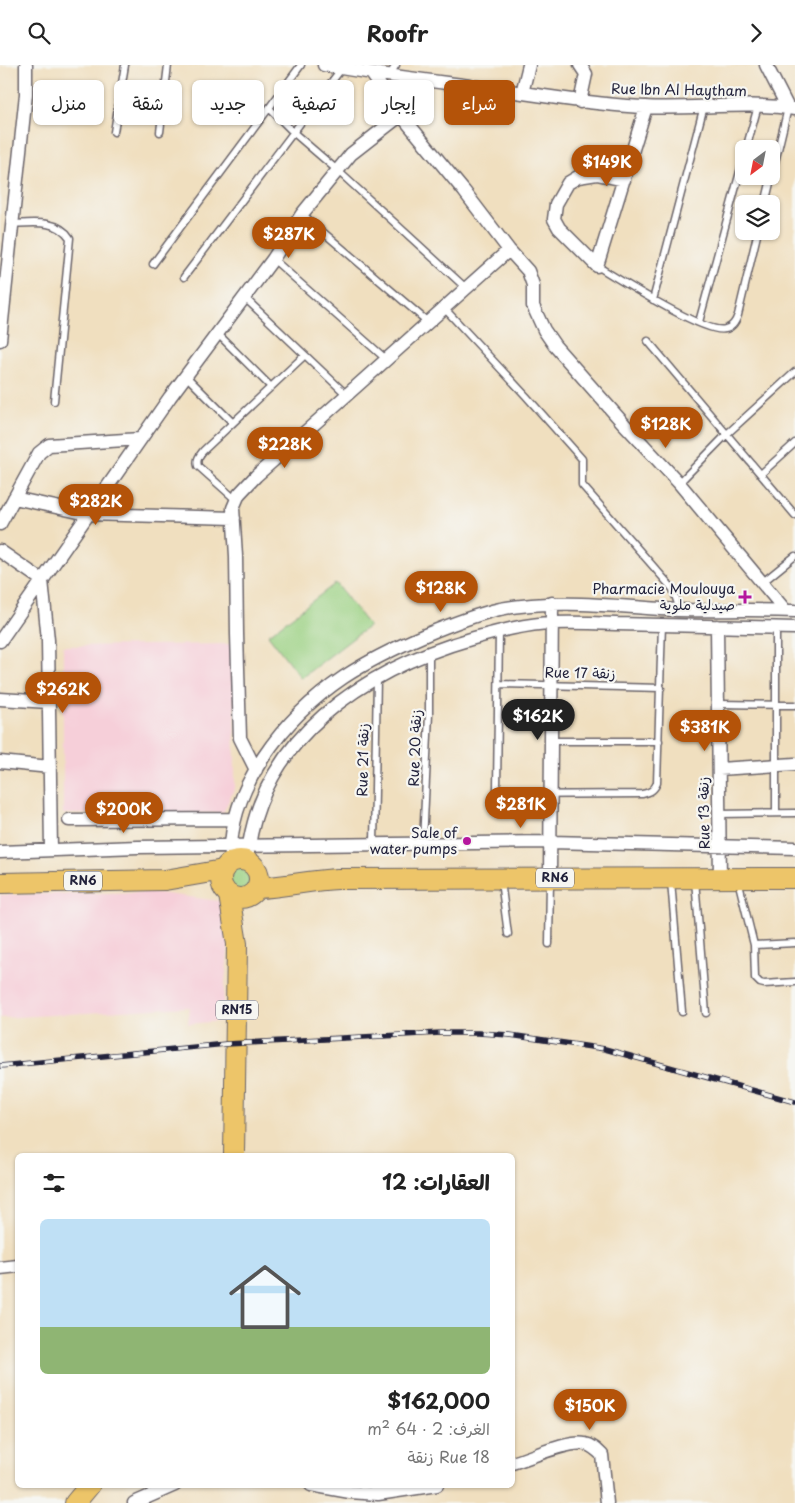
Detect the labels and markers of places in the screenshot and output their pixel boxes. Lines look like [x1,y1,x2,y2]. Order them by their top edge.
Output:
pin: $149K [572,145,642,187]
pin: $287K [254,217,324,259]
pin: $128K [631,407,701,449]
pin: $228K [250,427,320,469]
pin: $282K [61,483,131,526]
pin: $128K [406,571,476,613]
place label: Pharmacie Moulouya صيدلية ملوية [592,578,735,615]
marker: Pharmacie Moulouya صيدلية ملوية [739,591,751,603]
pin: $262K [28,671,98,714]
pin: $162K [503,699,573,741]
pin: $381K [670,709,740,752]
pin: $281K [486,787,556,829]
pin: $200K [89,791,159,834]
place label: Sale of water pumps [370,822,458,859]
marker: Sale of water pumps [461,835,473,847]
pin: $150K [555,1389,625,1431]

